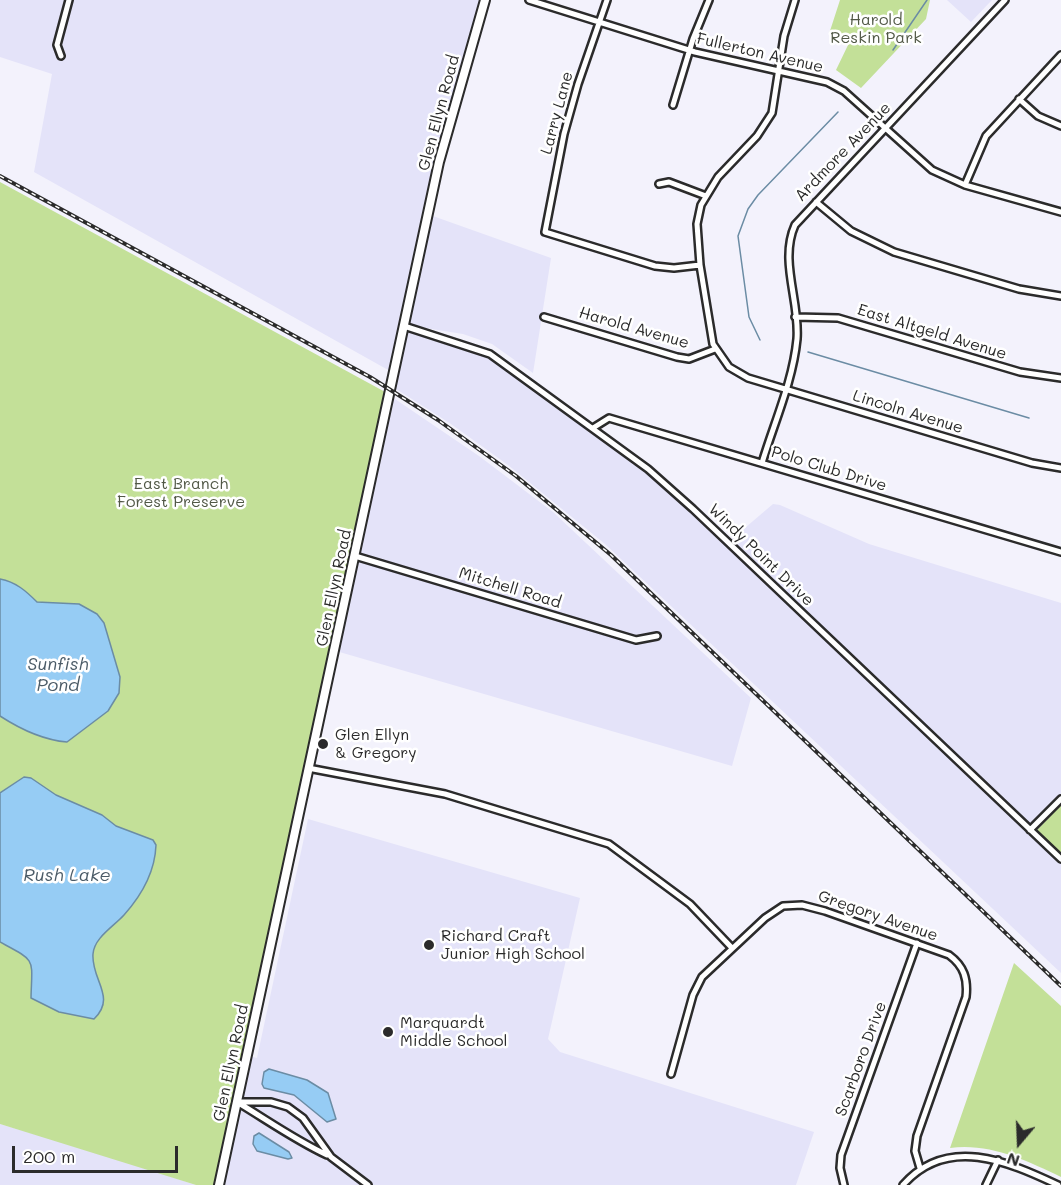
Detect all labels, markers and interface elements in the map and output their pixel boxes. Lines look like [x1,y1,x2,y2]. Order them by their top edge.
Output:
park label: Harold Reskin Park [830,10,922,48]
street label: Fullerton Avenue [695,29,825,77]
street label: Glen Ellyn Road [414,53,464,173]
street label: Larry Lane [537,69,577,157]
street label: Ardmore Avenue [791,99,895,205]
street label: East Altgeld Avenue [855,300,1009,364]
street label: Harold Avenue [577,303,691,353]
street label: Lincoln Avenue [850,386,966,438]
street label: Polo Club Drive [769,442,889,496]
park label: East Branch Forest Preserve [117,474,245,512]
street label: Windy Point Drive [704,500,818,610]
street label: Glen Ellyn Road [312,528,356,648]
street label: Mitchell Road [456,563,564,613]
water label: Sunfish Pond [27,653,89,696]
place label: Glen Ellyn & Gregory [335,725,417,763]
marker: Glen Ellyn & Gregory [316,737,330,751]
water label: Rush Lake [23,864,111,886]
street label: Gregory Avenue [816,887,940,945]
place label: Richard Craft Junior High School [441,926,585,964]
marker: Richard Craft Junior High School [422,938,436,952]
street label: Scarboro Drive [831,999,891,1119]
street label: Glen Ellyn Road [209,1003,253,1123]
place label: Marquardt Middle School [400,1013,507,1051]
marker: Marquardt Middle School [381,1025,395,1039]
north arrow [989,1113,1049,1173]
scale bar [15,1134,182,1172]
text: 200 m [23,1144,75,1168]
text: N [1004,1149,1022,1172]

